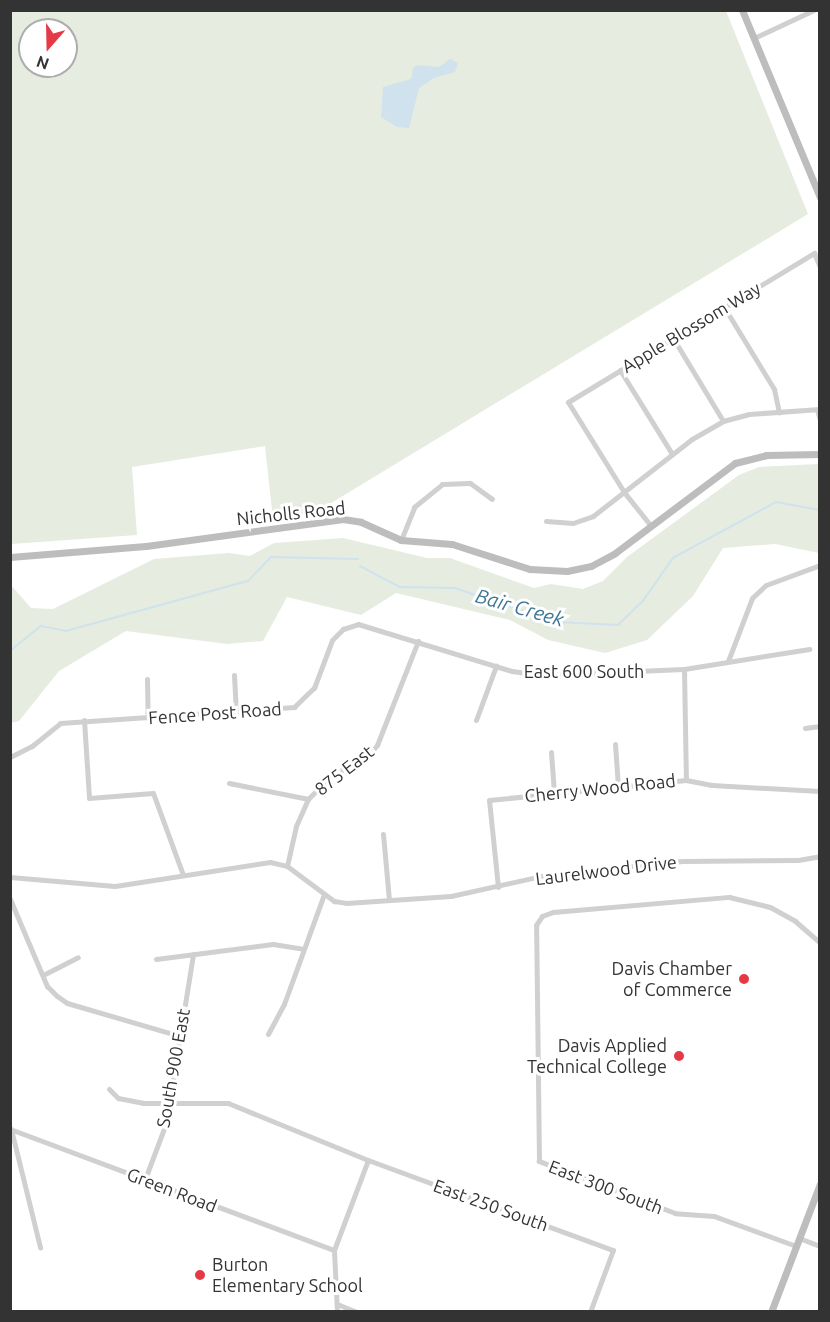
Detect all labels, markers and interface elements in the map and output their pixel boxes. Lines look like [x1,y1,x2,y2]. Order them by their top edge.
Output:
north arrow [18,18,78,78]
text: N [34,53,51,74]
street label: Apple Blossom Way [618,277,764,377]
street label: Nicholls Road [236,497,346,529]
water label: Bair Creek [473,583,567,631]
street label: East 600 South [524,660,644,682]
street label: Fence Post Road [148,698,282,728]
street label: 875 East [310,740,378,800]
street label: Cherry Wood Road [523,769,677,807]
street label: Laurelwood Drive [534,851,678,889]
place label: Davis Chamber of Commerce [612,958,732,1000]
marker: Davis Chamber of Commerce [737,972,751,986]
street label: South 900 East [152,1007,194,1129]
place label: Davis Applied Technical College [527,1035,667,1078]
marker: Davis Applied Technical College [672,1049,686,1063]
street label: East 300 South [546,1155,666,1219]
street label: Green Road [124,1163,220,1217]
street label: East 250 South [431,1174,551,1236]
place label: Burton Elementary School [212,1254,363,1296]
marker: Burton Elementary School [193,1268,207,1282]

